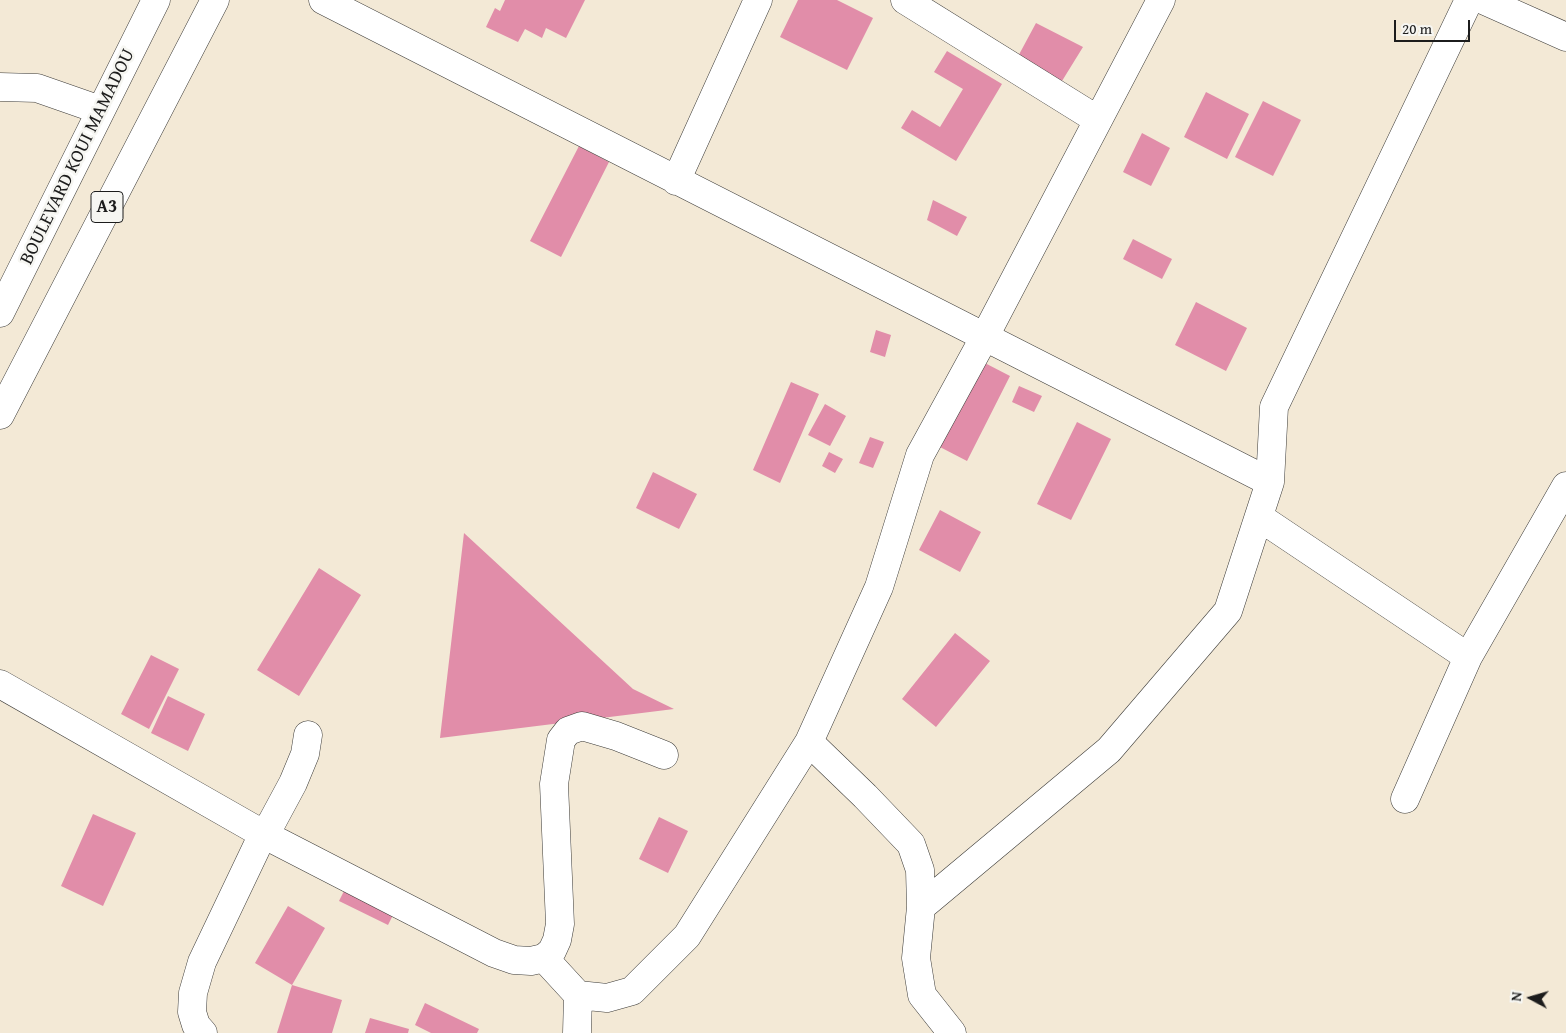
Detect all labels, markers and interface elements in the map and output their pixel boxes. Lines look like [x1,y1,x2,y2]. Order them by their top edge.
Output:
scale bar [1396,10,1472,42]
text: 20 m [1402,18,1432,39]
street label: BOULEVARD KOUI MAMADOU [16,45,140,269]
road number: A3 [91,192,123,222]
north arrow [1506,973,1556,1023]
text: N [1506,991,1527,1002]

